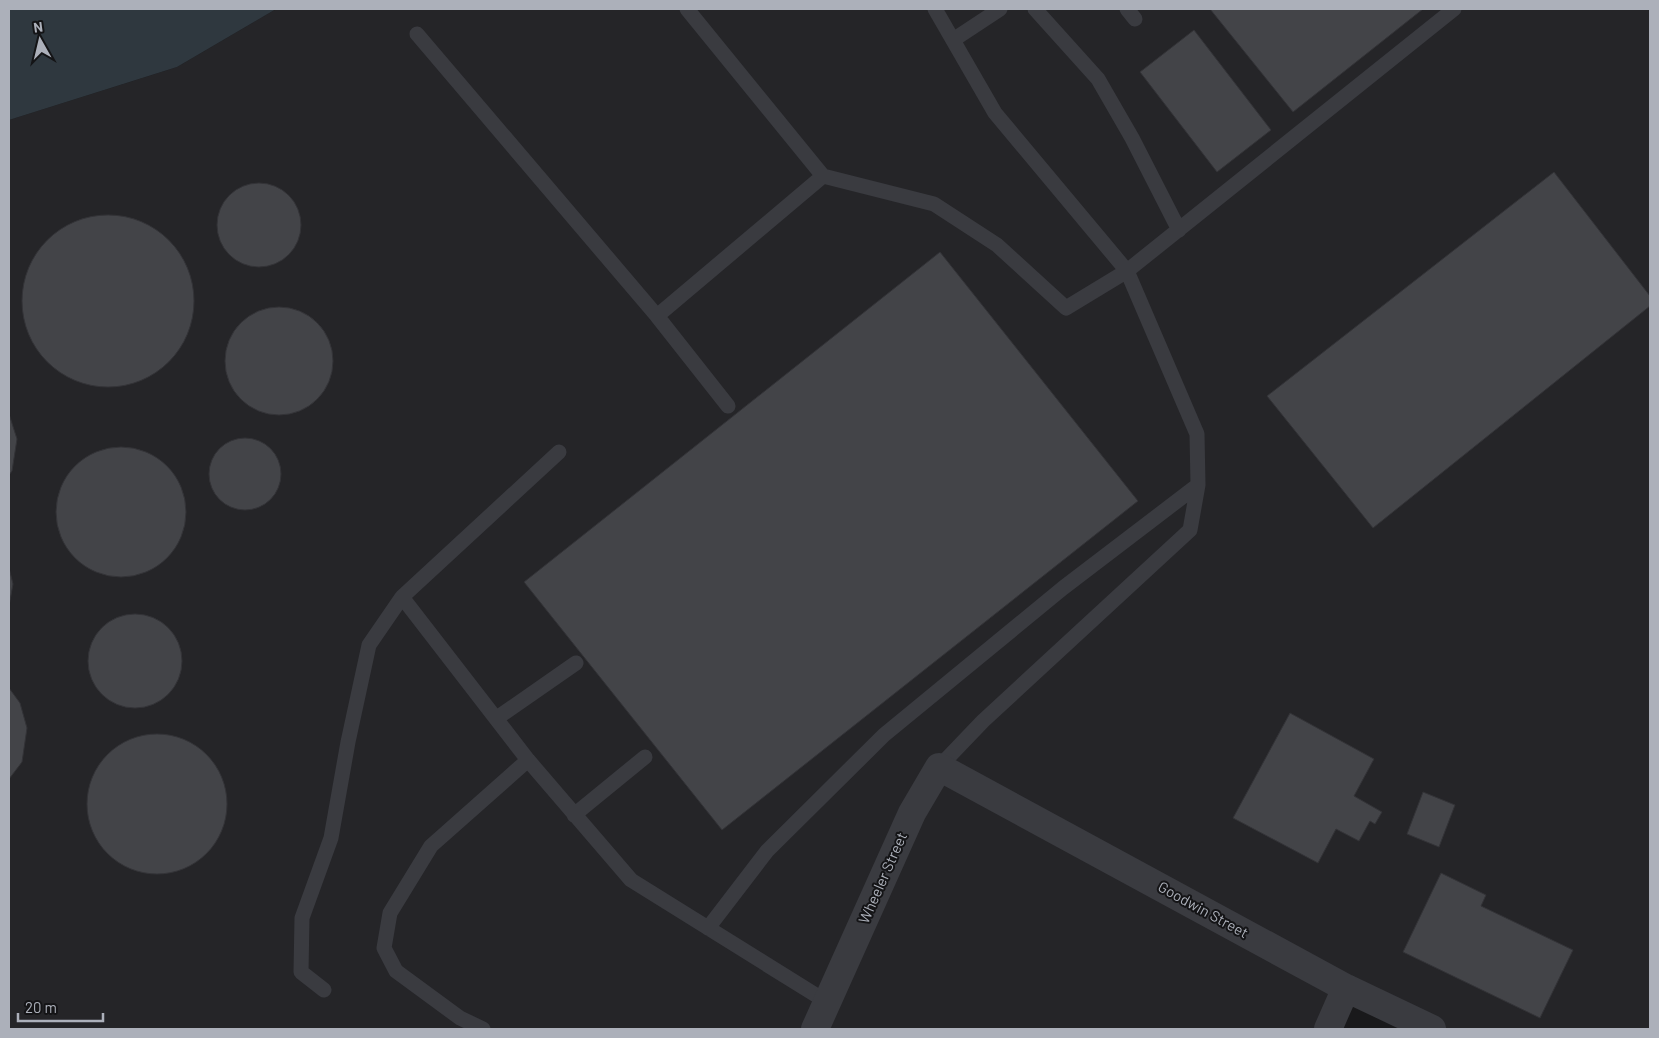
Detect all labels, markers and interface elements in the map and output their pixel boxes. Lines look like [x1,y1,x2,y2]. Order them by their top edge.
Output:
north arrow [15,15,65,65]
text: N [32,18,44,36]
street label: Wheeler Street [854,829,910,926]
street label: Goodwin Street [1155,877,1252,941]
scale bar [18,990,102,1022]
text: 20 m [25,998,57,1016]

